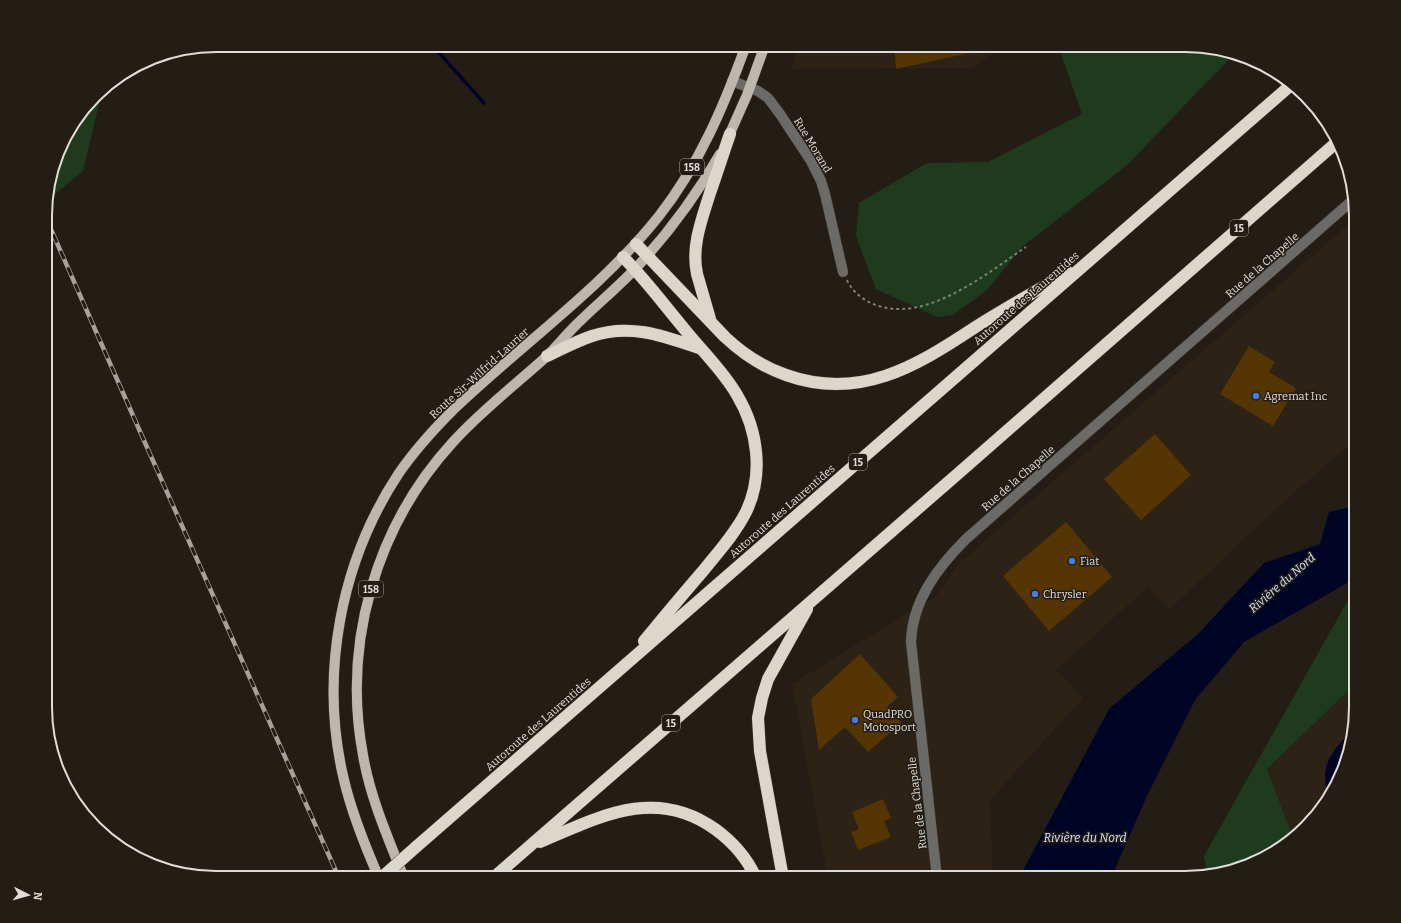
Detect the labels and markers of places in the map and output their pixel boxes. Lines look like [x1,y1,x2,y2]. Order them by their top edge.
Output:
place label: Agremat Inc [1264,390,1328,403]
marker: Agremat Inc [1251,391,1261,401]
place label: Fiat [1080,555,1099,568]
marker: Fiat [1067,556,1077,566]
place label: Chrysler [1043,588,1087,601]
marker: Chrysler [1030,589,1040,599]
place label: QuadPRO Motosport [863,708,916,734]
marker: QuadPRO Motosport [850,715,860,725]

